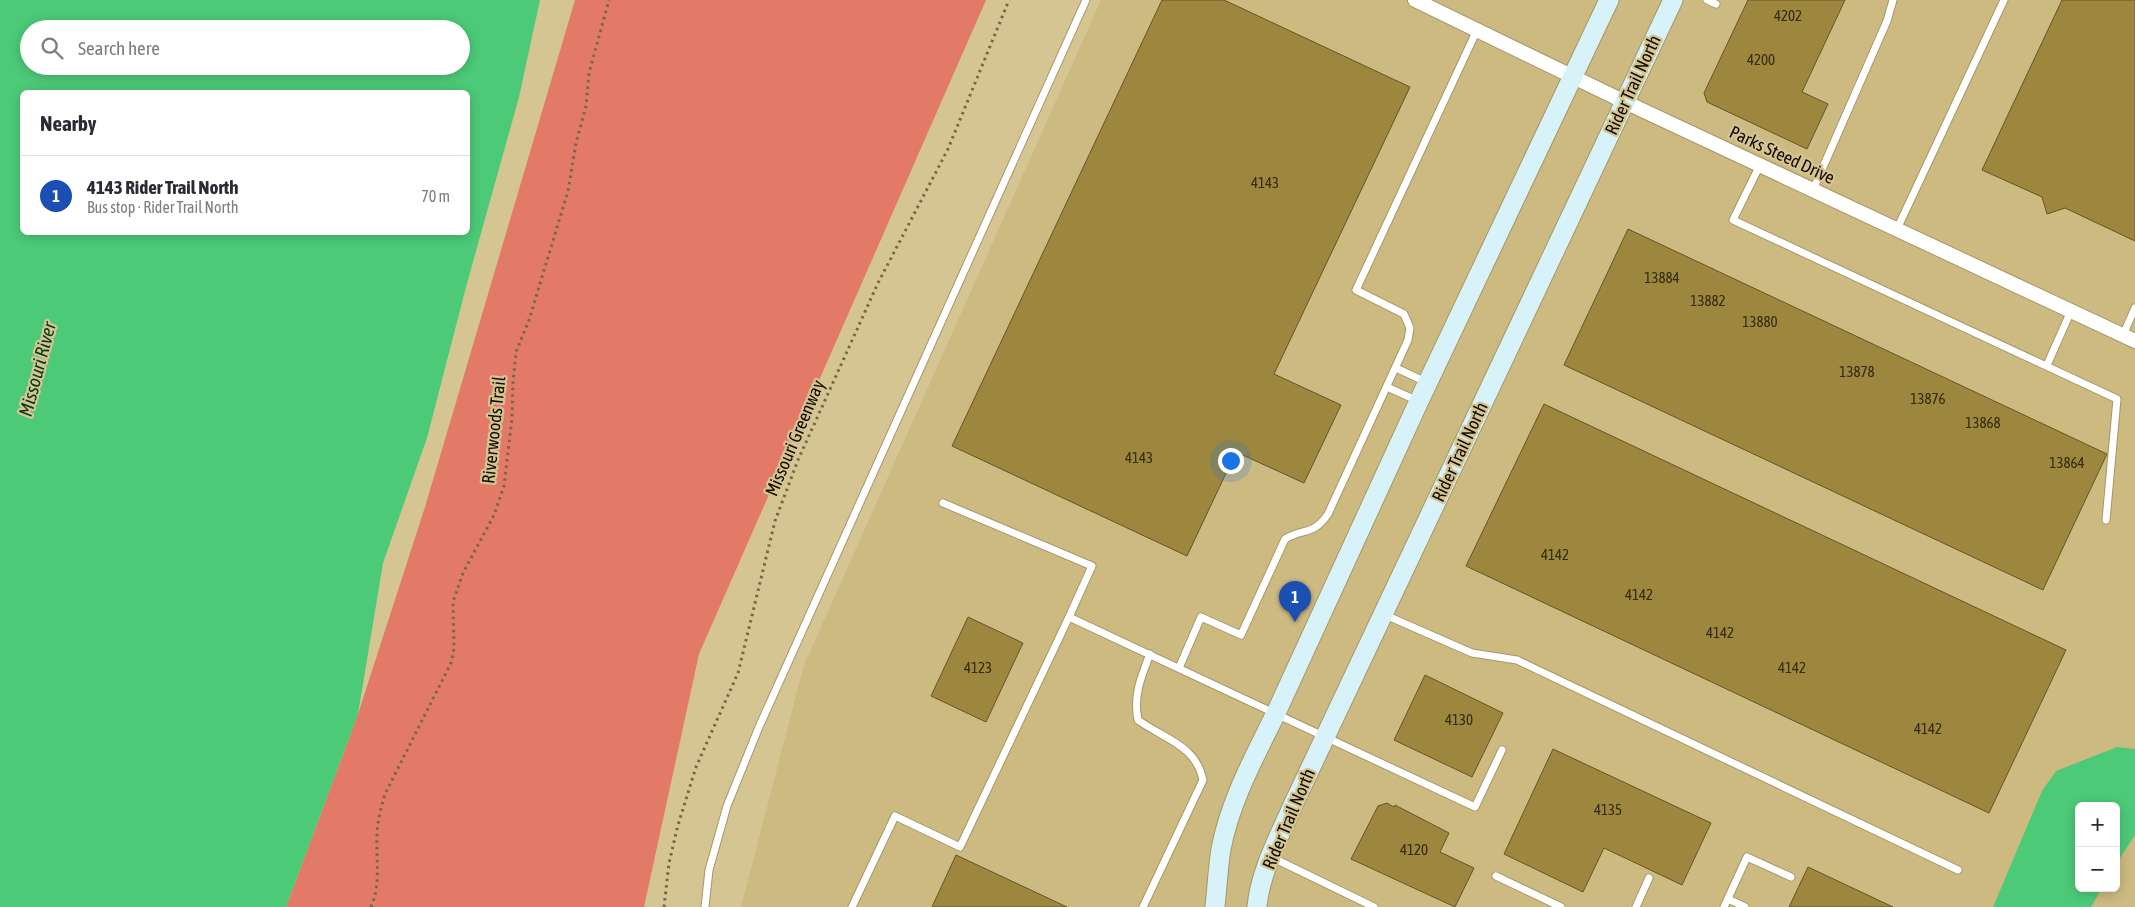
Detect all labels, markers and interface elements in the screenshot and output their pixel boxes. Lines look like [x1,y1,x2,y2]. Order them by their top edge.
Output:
house number: 4202 [1774,7,1802,24]
search box [20,20,470,75]
street label: Rider Trail North [1600,32,1665,138]
icon: search [38,34,66,62]
text: Search here [78,37,160,59]
house number: 4200 [1747,51,1775,68]
text: Nearby [40,111,96,135]
street label: Parks Steed Drive [1726,121,1838,188]
house number: 4143 [1251,174,1279,191]
text: 4143 Rider Trail North [87,176,239,198]
text: 1 [52,187,60,205]
text: 70 m [421,187,450,205]
text: Bus stop · Rider Trail North [87,198,239,216]
house number: 13884 [1644,269,1680,286]
house number: 13882 [1690,292,1726,309]
house number: 13880 [1742,313,1778,330]
water label: Missouri River [14,318,61,419]
house number: 13878 [1839,363,1875,380]
street label: Riverwoods Trail [477,375,510,485]
street label: Missouri Greenway [761,377,828,499]
house number: 13876 [1910,390,1946,407]
street label: Rider Trail North [1427,399,1492,505]
house number: 13868 [1965,414,2001,431]
your location [1218,448,1244,474]
house number: 4143 [1125,449,1153,466]
house number: 13864 [2049,454,2085,471]
house number: 4142 [1541,546,1569,563]
pin: 1 [1279,581,1311,622]
house number: 4142 [1625,586,1653,603]
house number: 4142 [1706,624,1734,641]
house number: 4123 [964,659,992,676]
house number: 4142 [1778,659,1806,676]
house number: 4130 [1445,711,1473,728]
house number: 4142 [1914,720,1942,737]
street label: Rider Trail North [1258,765,1319,872]
house number: 4135 [1594,801,1622,818]
map controls [2075,802,2120,892]
button: + [2075,802,2120,847]
house number: 4120 [1400,841,1428,858]
button: − [2075,847,2120,892]

